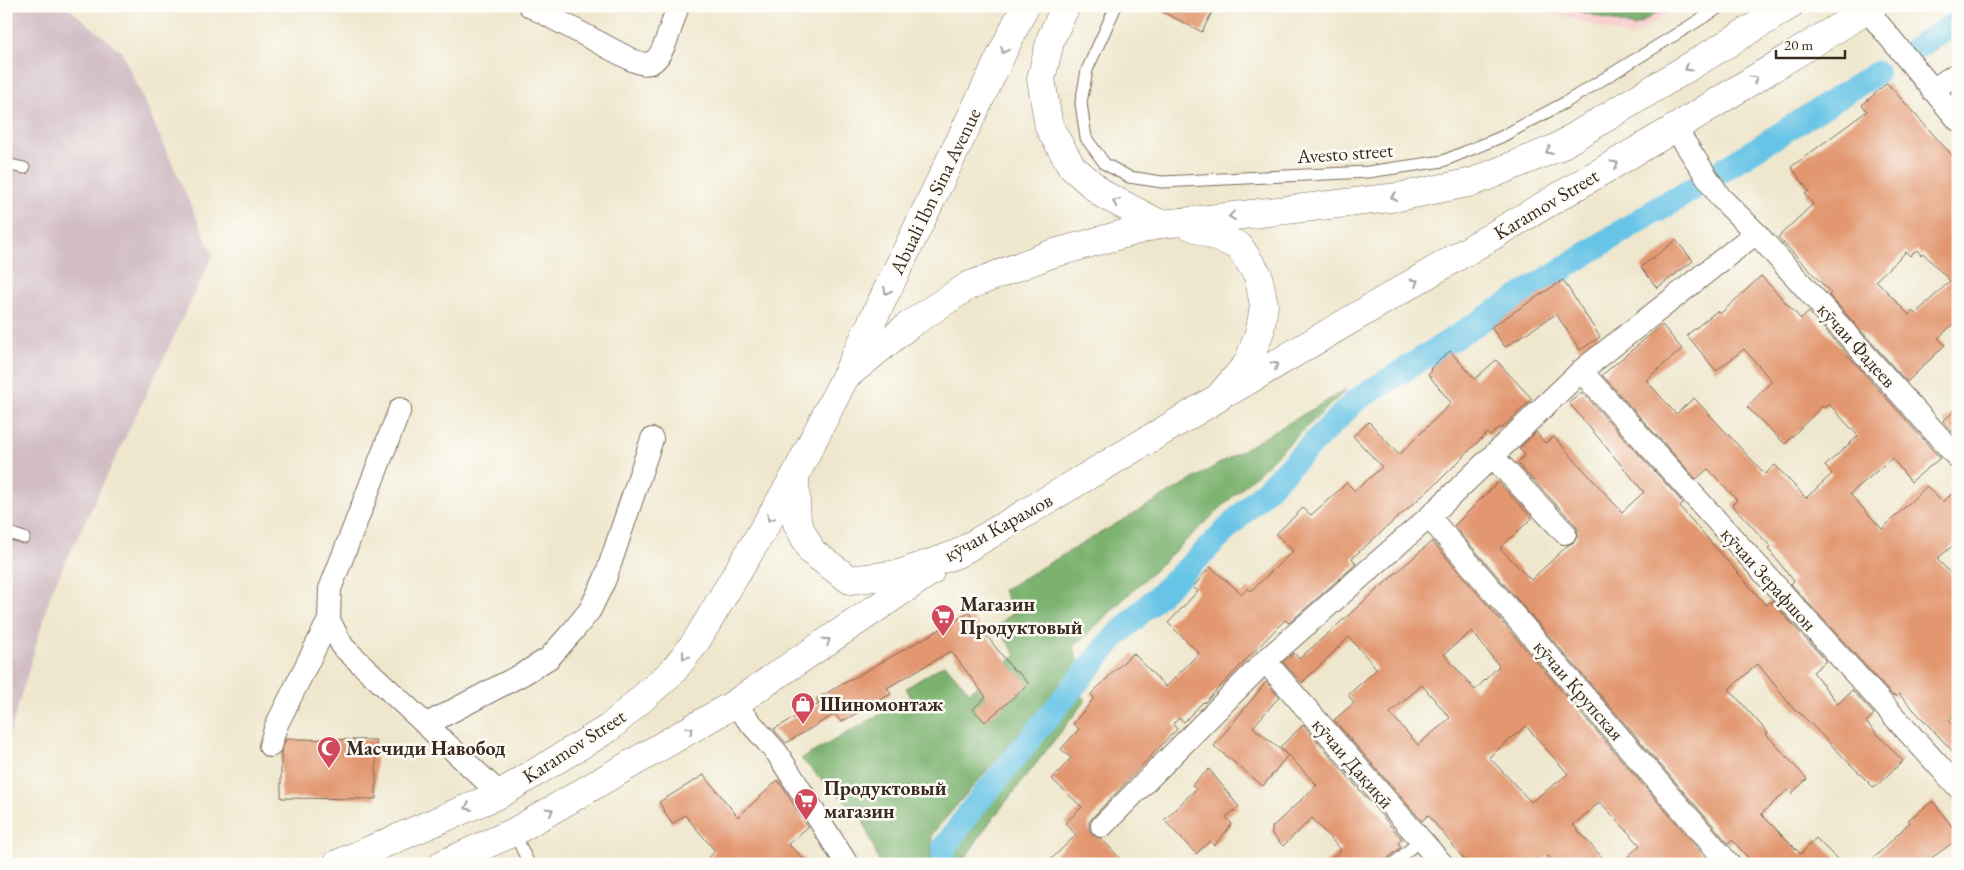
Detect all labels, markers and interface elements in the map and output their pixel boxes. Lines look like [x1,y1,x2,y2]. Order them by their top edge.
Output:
scale bar [1776,28,1845,60]
text: 20 m [1784,35,1813,54]
one-way arrow [1000,45,1010,54]
one-way arrow [1684,61,1693,71]
one-way arrow [1749,76,1758,86]
street label: Abuali Ibn Sina Avenue [883,103,987,279]
street label: Avesto street [1295,137,1395,169]
one-way arrow [1545,146,1553,156]
one-way arrow [1610,160,1619,170]
street label: Karamov Street [1489,162,1604,246]
one-way arrow [1389,192,1398,202]
one-way arrow [1112,198,1121,208]
one-way arrow [1228,210,1236,221]
one-way arrow [1410,278,1419,288]
one-way arrow [883,285,893,294]
street label: кӯчаи Фадеев [1812,297,1902,393]
one-way arrow [1270,361,1279,371]
street label: кӯчаи Карамов [939,487,1057,567]
one-way arrow [767,512,777,521]
street label: кӯчаи Зерафшон [1715,521,1823,637]
place label: Магазин Продуктовый [960,591,1083,640]
supermarket icon: Магазин Продуктовый [930,603,956,637]
street label: кӯчаи Крупская [1528,634,1630,746]
one-way arrow [821,638,830,648]
one-way arrow [682,650,691,660]
shop icon: Шиномонтаж [790,691,816,725]
place label: Шиномонтаж [820,691,943,717]
street label: Karamov Street [517,703,631,789]
street label: кӯчаи Дақиқӣ [1306,712,1400,814]
one-way arrow [685,726,694,736]
mosque icon: Масчиди Навобод [316,735,342,769]
place label: Масчиди Навобод [346,735,506,761]
place label: Продуктовый магазин [824,775,947,824]
supermarket icon: Продуктовый магазин [793,787,819,821]
one-way arrow [464,801,473,812]
one-way arrow [544,808,553,818]

